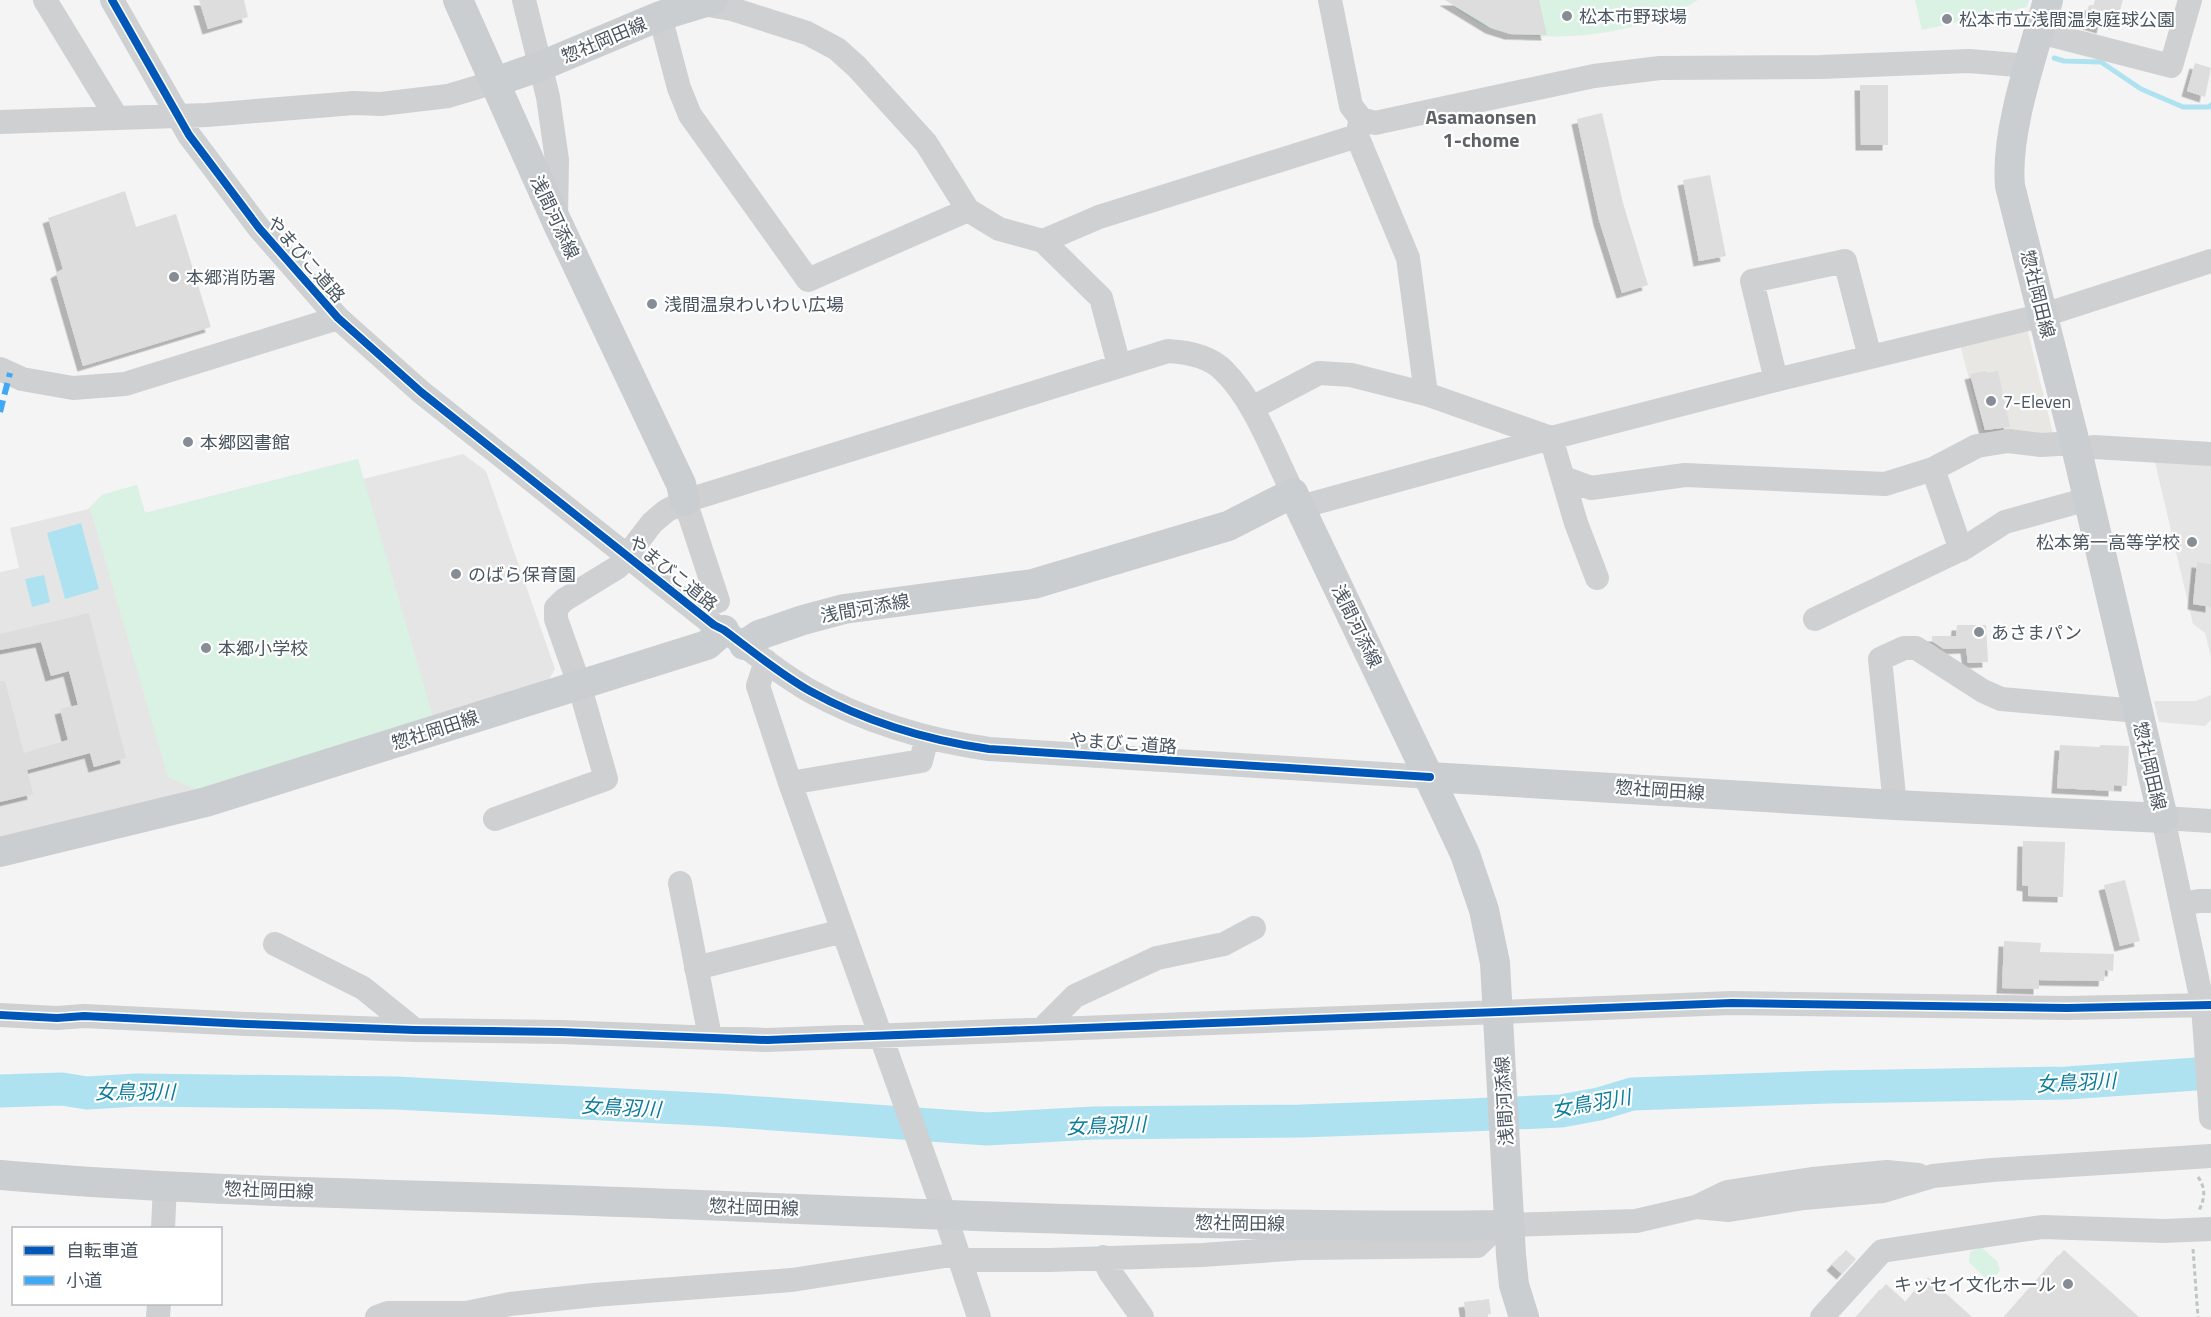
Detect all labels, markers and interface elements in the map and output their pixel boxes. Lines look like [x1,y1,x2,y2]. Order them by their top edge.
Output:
place label: 松本市野球場 [1579,3,1687,30]
place label: 松本市立浅間温泉庭球公園 [1959,6,2175,33]
marker: 松本市野球場 [1560,9,1574,23]
street label: 惣社岡田線 [557,10,651,70]
marker: 松本市立浅間温泉庭球公園 [1940,12,1954,26]
district label: Asamaonsen 1-chome [1425,101,1537,155]
street label: 浅間河添線 [524,171,586,263]
street label: やまびこ道路 [260,209,352,309]
street label: 惣社岡田線 [2014,247,2062,341]
place label: 本郷消防署 [186,264,276,291]
marker: 本郷消防署 [167,270,181,284]
place label: 浅間温泉わいわい広場 [664,291,844,318]
marker: 浅間温泉わいわい広場 [645,297,659,311]
place label: 7-Eleven [2003,388,2071,415]
marker: 7-Eleven [1984,394,1998,408]
place label: 本郷図書館 [200,429,290,456]
marker: 本郷図書館 [181,435,195,449]
street label: やまびこ道路 [623,529,723,617]
place label: 松本第一高等学校 [2036,529,2180,556]
marker: 松本第一高等学校 [2185,535,2199,549]
place label: のばら保育園 [468,561,576,588]
marker: のばら保育園 [449,567,463,581]
street label: 浅間河添線 [1325,580,1389,672]
street label: 浅間河添線 [818,587,912,629]
place label: あさまパン [1991,619,2082,646]
marker: あさまパン [1972,625,1986,639]
place label: 本郷小学校 [218,635,308,662]
marker: 本郷小学校 [199,641,213,655]
street label: 惣社岡田線 [388,703,482,757]
street label: 惣社岡田線 [2127,719,2173,813]
street label: やまびこ道路 [1068,726,1178,760]
street label: 惣社岡田線 [1614,773,1706,807]
street label: 浅間河添線 [1488,1055,1520,1147]
water label: 女鳥羽川 [2035,1064,2119,1100]
water label: 女鳥羽川 [95,1076,177,1107]
water label: 女鳥羽川 [1549,1080,1635,1125]
water label: 女鳥羽川 [580,1089,664,1125]
water label: 女鳥羽川 [1065,1108,1149,1142]
street label: 惣社岡田線 [224,1175,314,1205]
street label: 惣社岡田線 [709,1192,799,1222]
street label: 惣社岡田線 [1195,1209,1285,1237]
legend [12,1227,222,1305]
text: 自転車道 [66,1237,138,1264]
text: 小道 [66,1267,102,1294]
place label: キッセイ文化ホール [1894,1271,2056,1298]
marker: キッセイ文化ホール [2061,1277,2075,1291]

